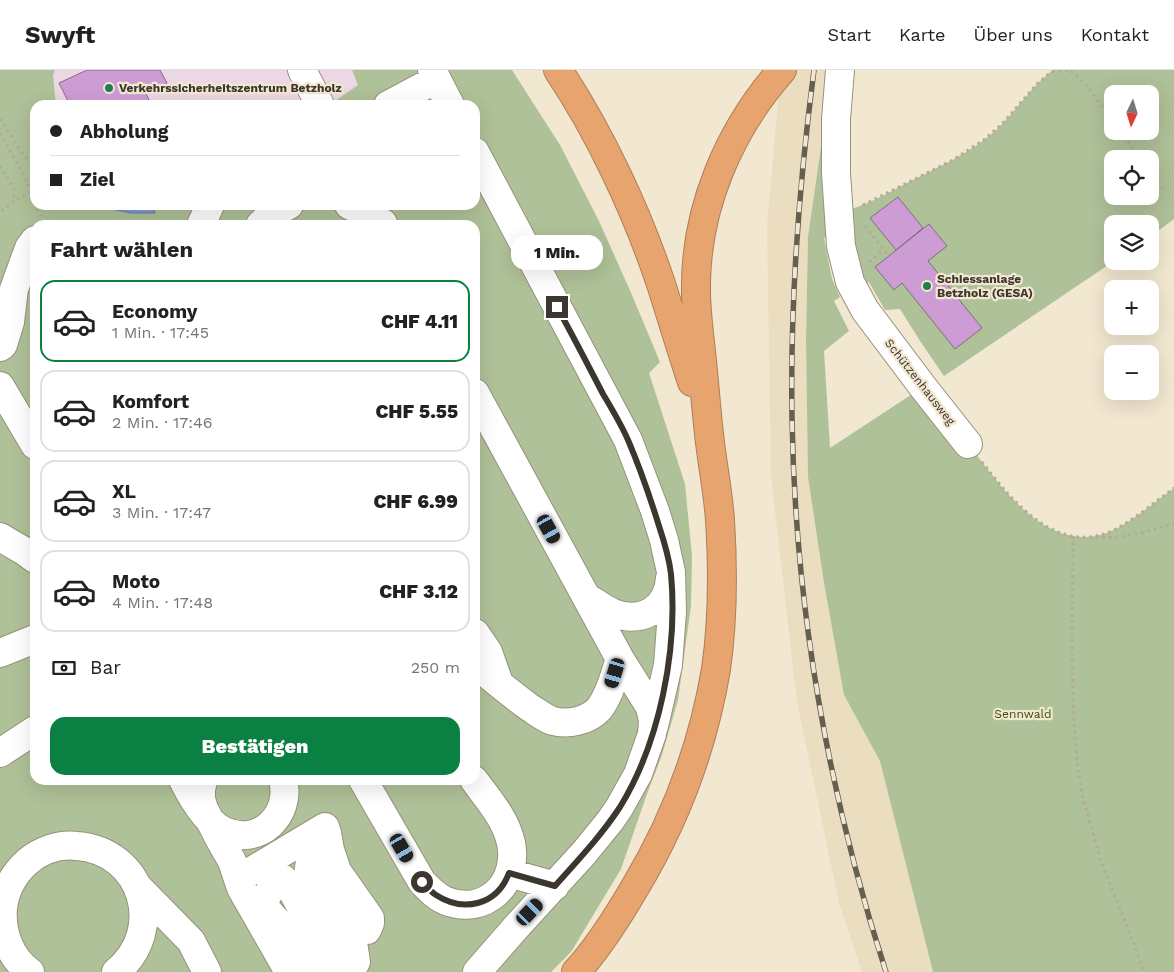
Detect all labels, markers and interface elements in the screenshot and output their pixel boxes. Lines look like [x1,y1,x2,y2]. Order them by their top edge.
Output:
text: Swyft [25,21,95,49]
text: Start [827,24,871,45]
text: Karte [899,24,946,45]
text: Über uns [974,24,1053,45]
text: Kontakt [1081,24,1149,45]
place label: Verkehrssicherheitszentrum Betzholz [119,81,342,95]
marker: Verkehrssicherheitszentrum Betzholz [103,82,115,94]
north arrow [1104,85,1159,140]
map controls [1104,85,1159,400]
text: Abholung [80,120,168,143]
button: locate [1104,150,1159,205]
text: Ziel [80,168,115,191]
button: layers [1104,215,1159,270]
callout: 1 Min. [511,234,603,270]
text: Fahrt wählen [50,237,193,262]
text: 1 Min. [534,243,580,262]
place label: Schiessanlage Betzholz (GESA) [937,272,1033,300]
marker: Schiessanlage Betzholz (GESA) [921,280,933,292]
button: + [1104,280,1159,335]
route end [546,296,568,318]
icon: car [52,299,97,344]
text: Economy [112,300,197,323]
text: CHF 4.11 [381,310,458,333]
text: 1 Min. · 17:45 [112,323,209,342]
street label: Schützenhausweg [882,336,958,428]
button: − [1104,345,1159,400]
icon: car [52,389,97,434]
text: Komfort [112,390,189,413]
text: CHF 5.55 [375,400,458,423]
text: 2 Min. · 17:46 [112,413,213,432]
icon: car [52,479,97,524]
text: XL [112,480,136,503]
text: CHF 6.99 [373,490,458,513]
text: 3 Min. · 17:47 [112,503,211,522]
car [535,512,562,546]
icon: car [52,569,97,614]
text: Moto [112,570,160,593]
text: CHF 3.12 [379,580,458,603]
text: 4 Min. · 17:48 [112,593,213,612]
icon: cash [50,654,78,682]
text: Bar [90,656,121,679]
car [603,656,626,690]
text: 250 m [411,658,460,677]
park label: Sennwald [994,707,1052,721]
button: Bestätigen [50,717,460,775]
car [388,831,415,865]
route start [411,871,433,893]
car [514,896,545,928]

